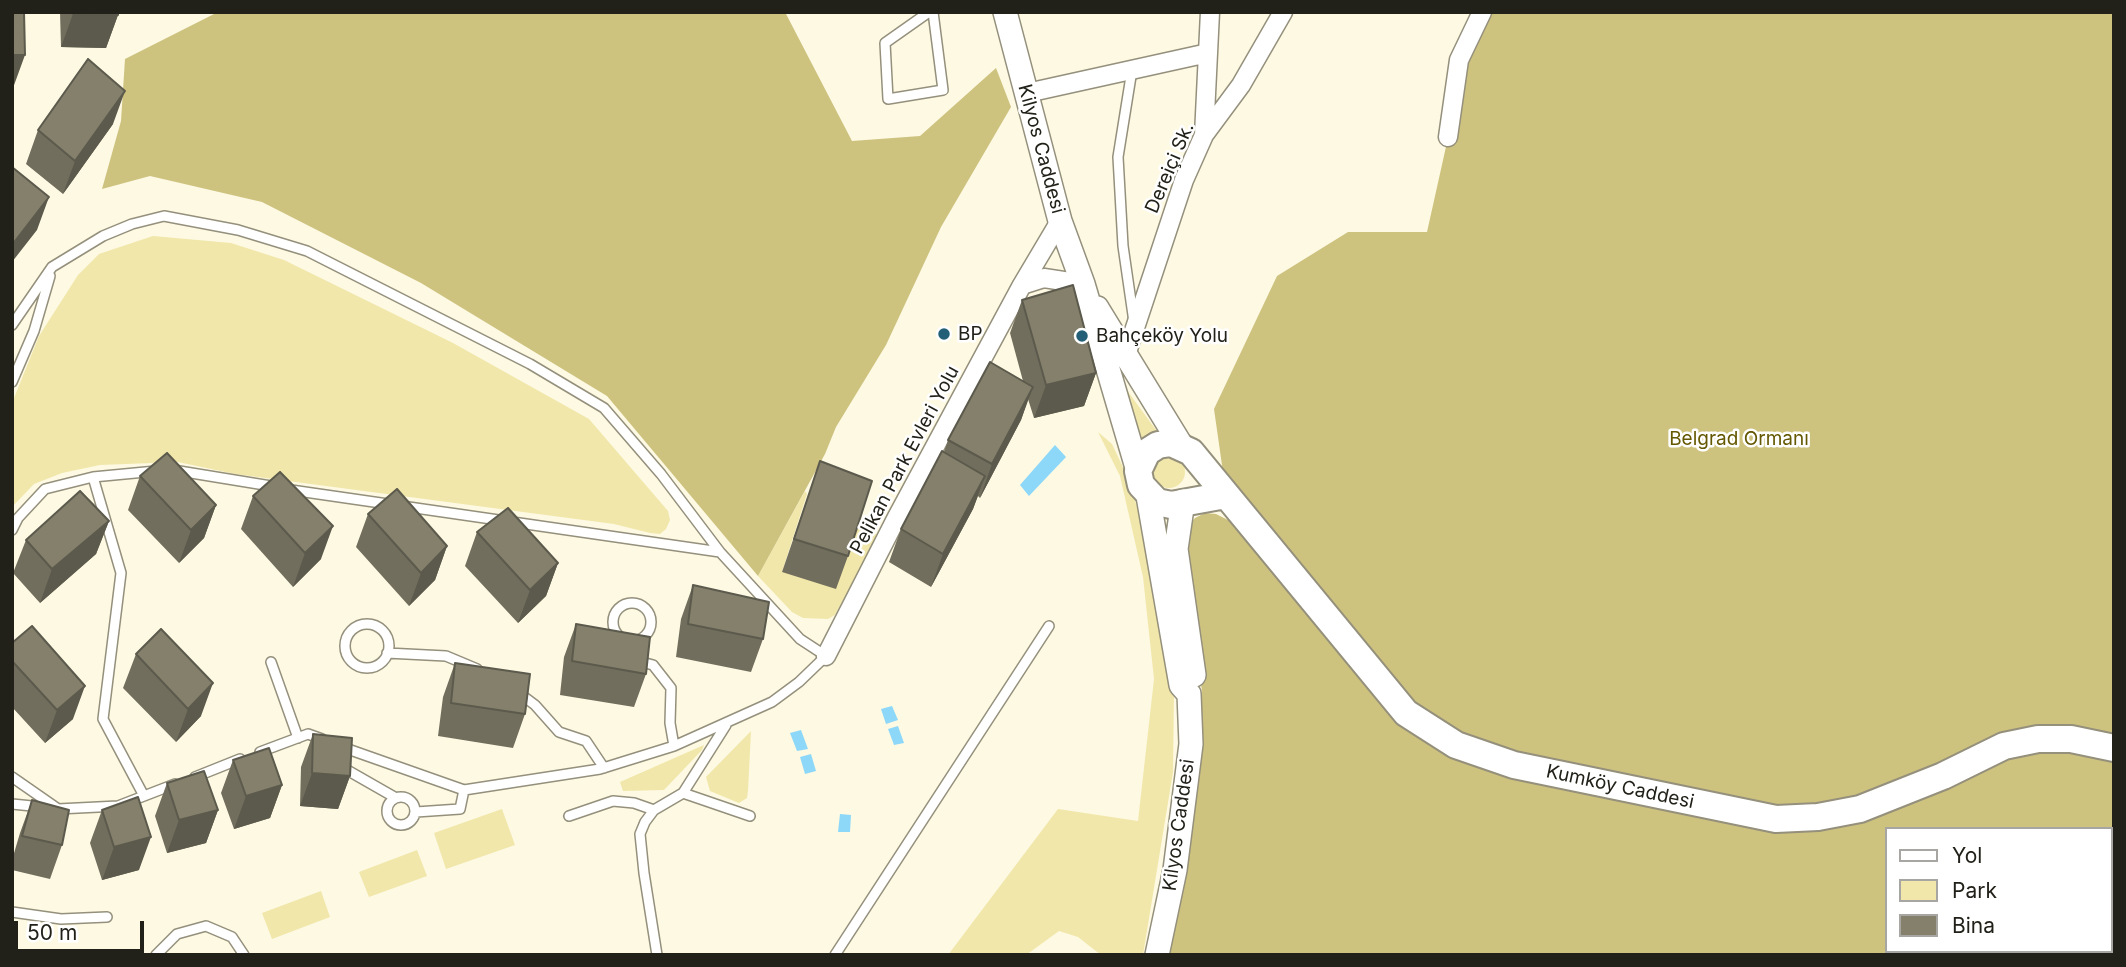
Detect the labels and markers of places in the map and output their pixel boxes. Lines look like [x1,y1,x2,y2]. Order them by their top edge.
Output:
place label: BP [958,323,983,345]
place label: Bahçeköy Yolu [1096,325,1228,347]
marker: BP [936,326,952,342]
marker: Bahçeköy Yolu [1074,328,1090,344]

